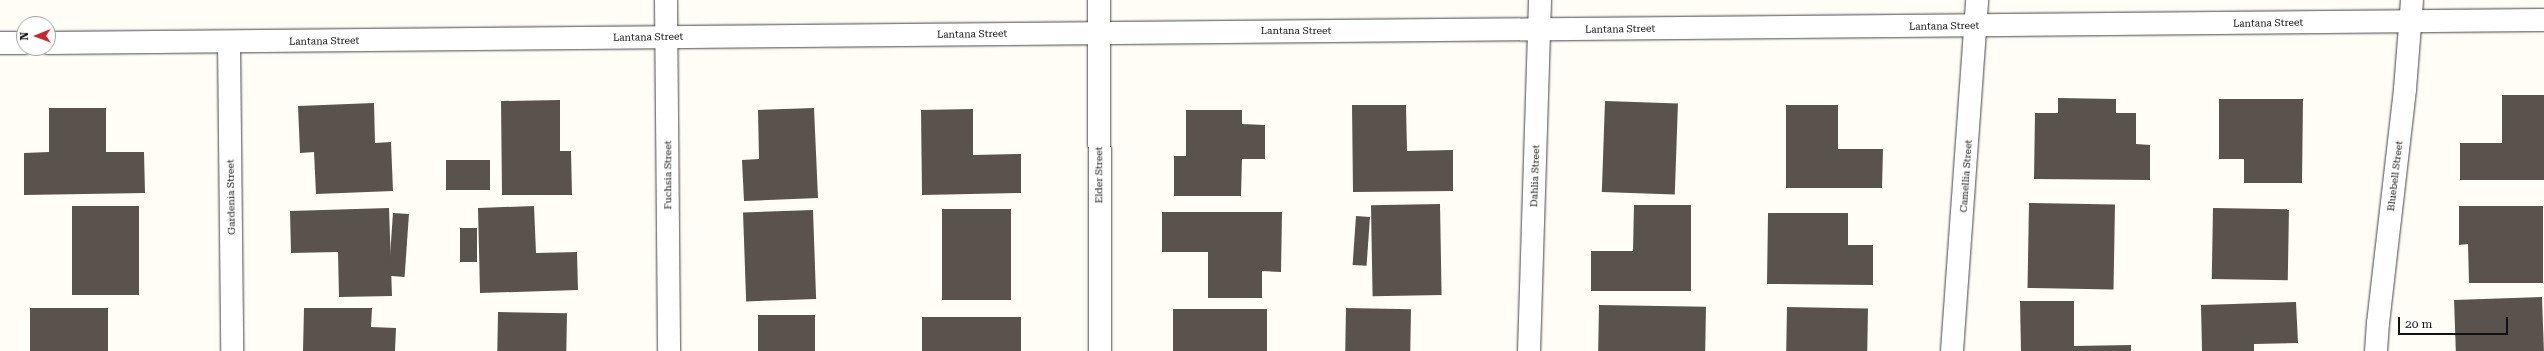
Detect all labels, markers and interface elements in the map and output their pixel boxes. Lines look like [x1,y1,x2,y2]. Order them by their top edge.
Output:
north arrow [16,16,56,56]
street label: Lantana Street [2233,16,2303,30]
street label: Lantana Street [1909,19,1979,33]
street label: Lantana Street [1585,22,1655,36]
street label: Lantana Street [1261,25,1331,37]
street label: Lantana Street [937,27,1007,41]
street label: Lantana Street [613,30,683,44]
text: N [18,32,31,41]
street label: Lantana Street [289,34,359,48]
street label: Camellia Street [1957,139,1975,213]
street label: Bluebell Street [2385,140,2405,212]
street label: Fuchsia Street [662,141,674,209]
street label: Dahlia Street [1528,145,1542,207]
street label: Elder Street [1093,147,1105,203]
street label: Gardenia Street [224,159,238,235]
scale bar [2400,309,2510,335]
text: 20 m [2405,317,2432,331]

